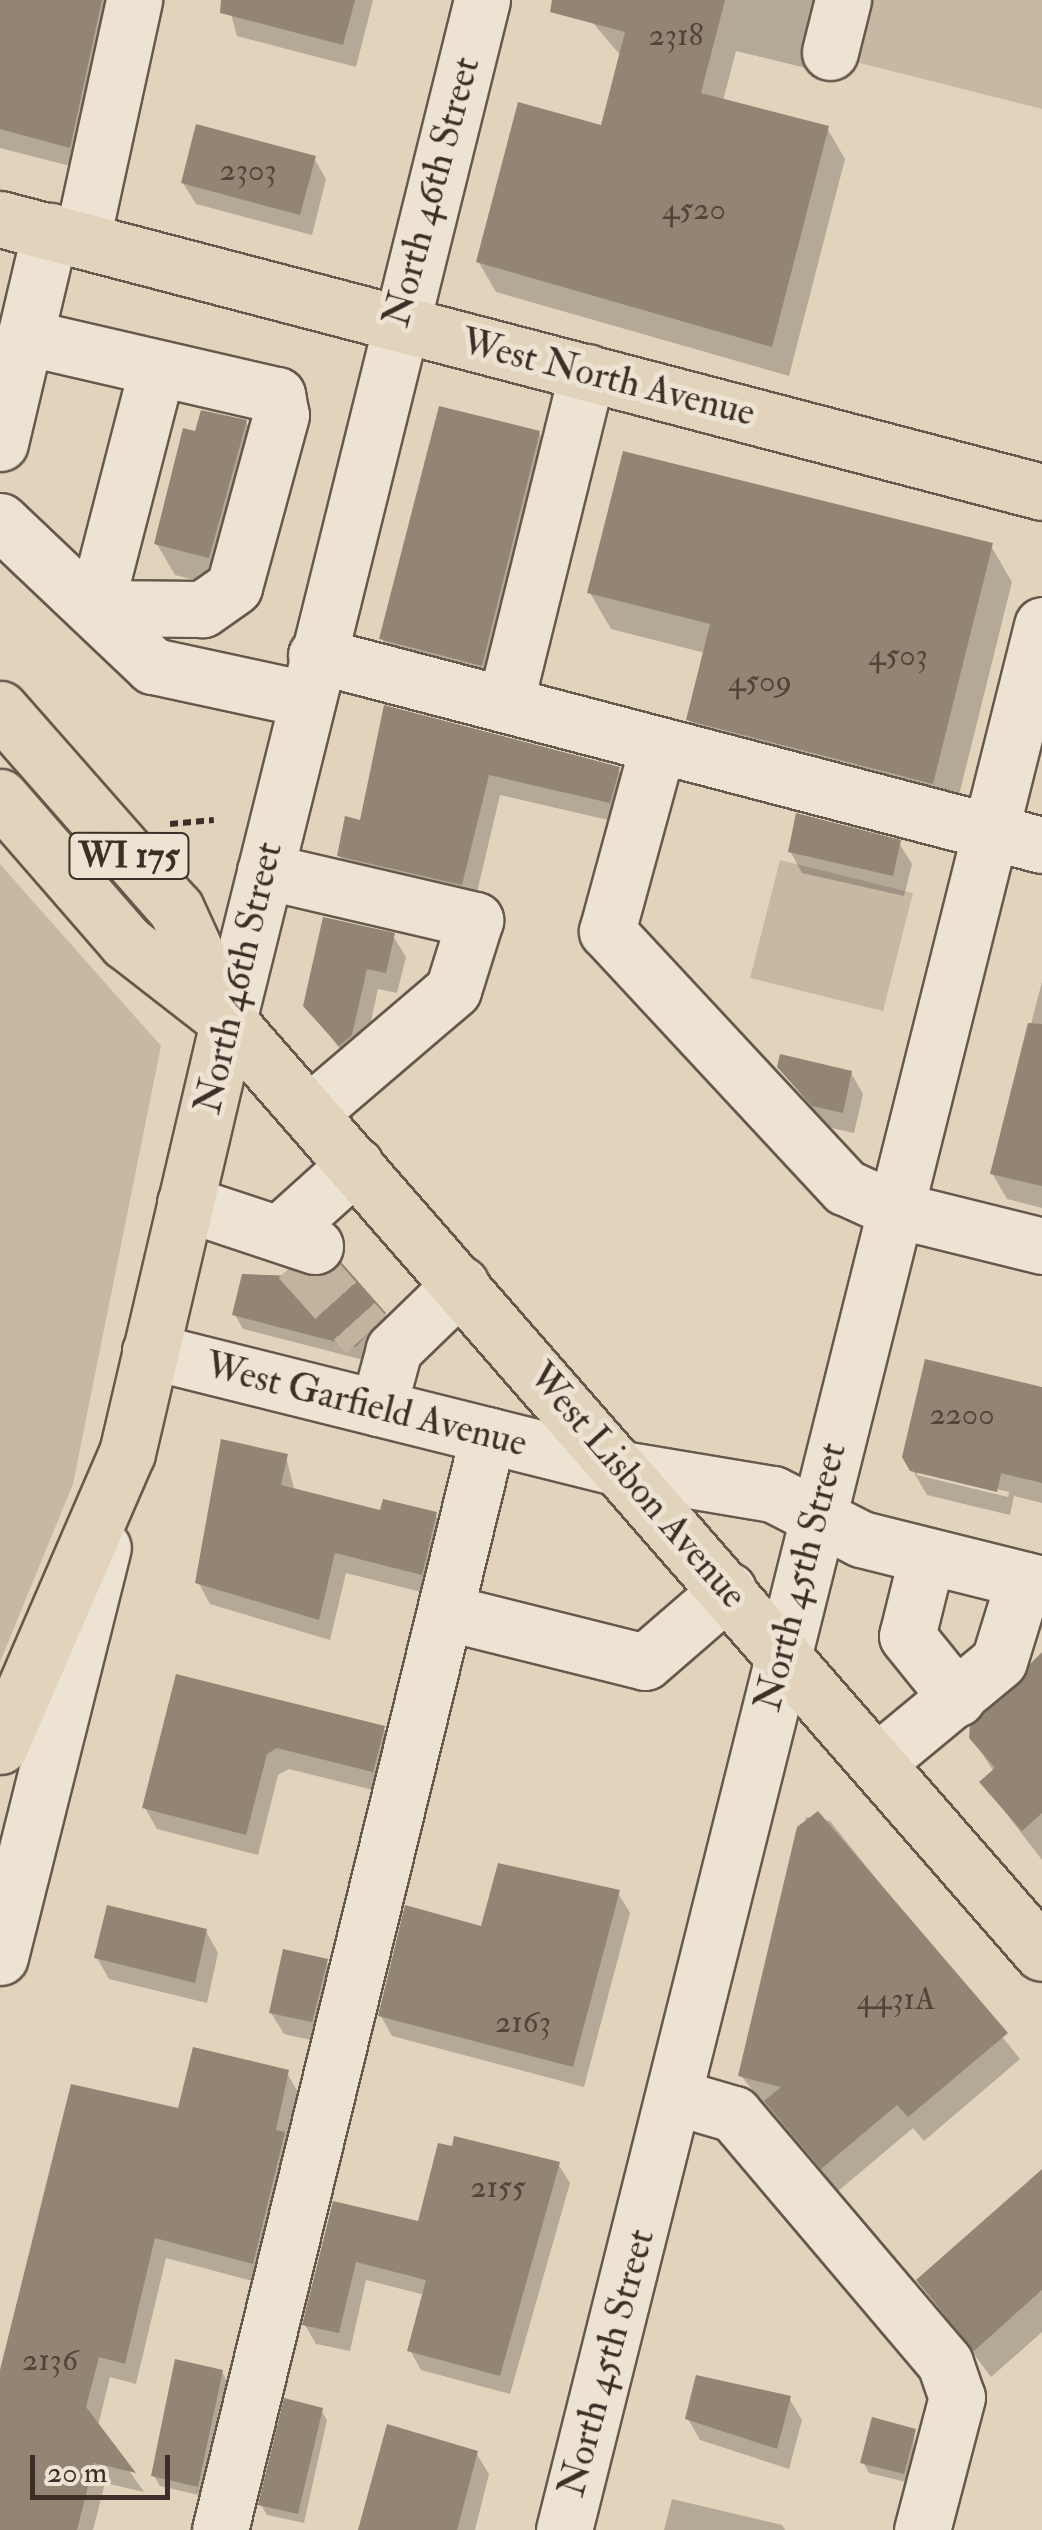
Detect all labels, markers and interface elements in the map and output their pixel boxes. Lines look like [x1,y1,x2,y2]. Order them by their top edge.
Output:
house number: 2318 [649,16,703,54]
street label: North 46th Street [374,52,490,332]
house number: 2303 [219,151,277,189]
house number: 4520 [662,190,726,228]
street label: West North Avenue [457,320,759,436]
house number: 4503 [868,636,928,674]
house number: 4509 [728,662,792,700]
road number: WI 175 [66,826,192,886]
street label: North 46th Street [186,838,292,1118]
street label: West Garfield Avenue [201,1343,531,1467]
street label: West Lisbon Avenue [518,1354,756,1618]
house number: 2200 [929,1395,995,1433]
street label: North 45th Street [746,1438,856,1716]
house number: 4431A [857,1980,935,2018]
house number: 2163 [495,2003,551,2041]
house number: 2155 [470,2168,526,2206]
street label: North 45th Street [549,2224,665,2502]
house number: 2136 [22,2341,78,2379]
scale bar [35,2435,175,2497]
text: 20 m [47,2454,107,2491]

